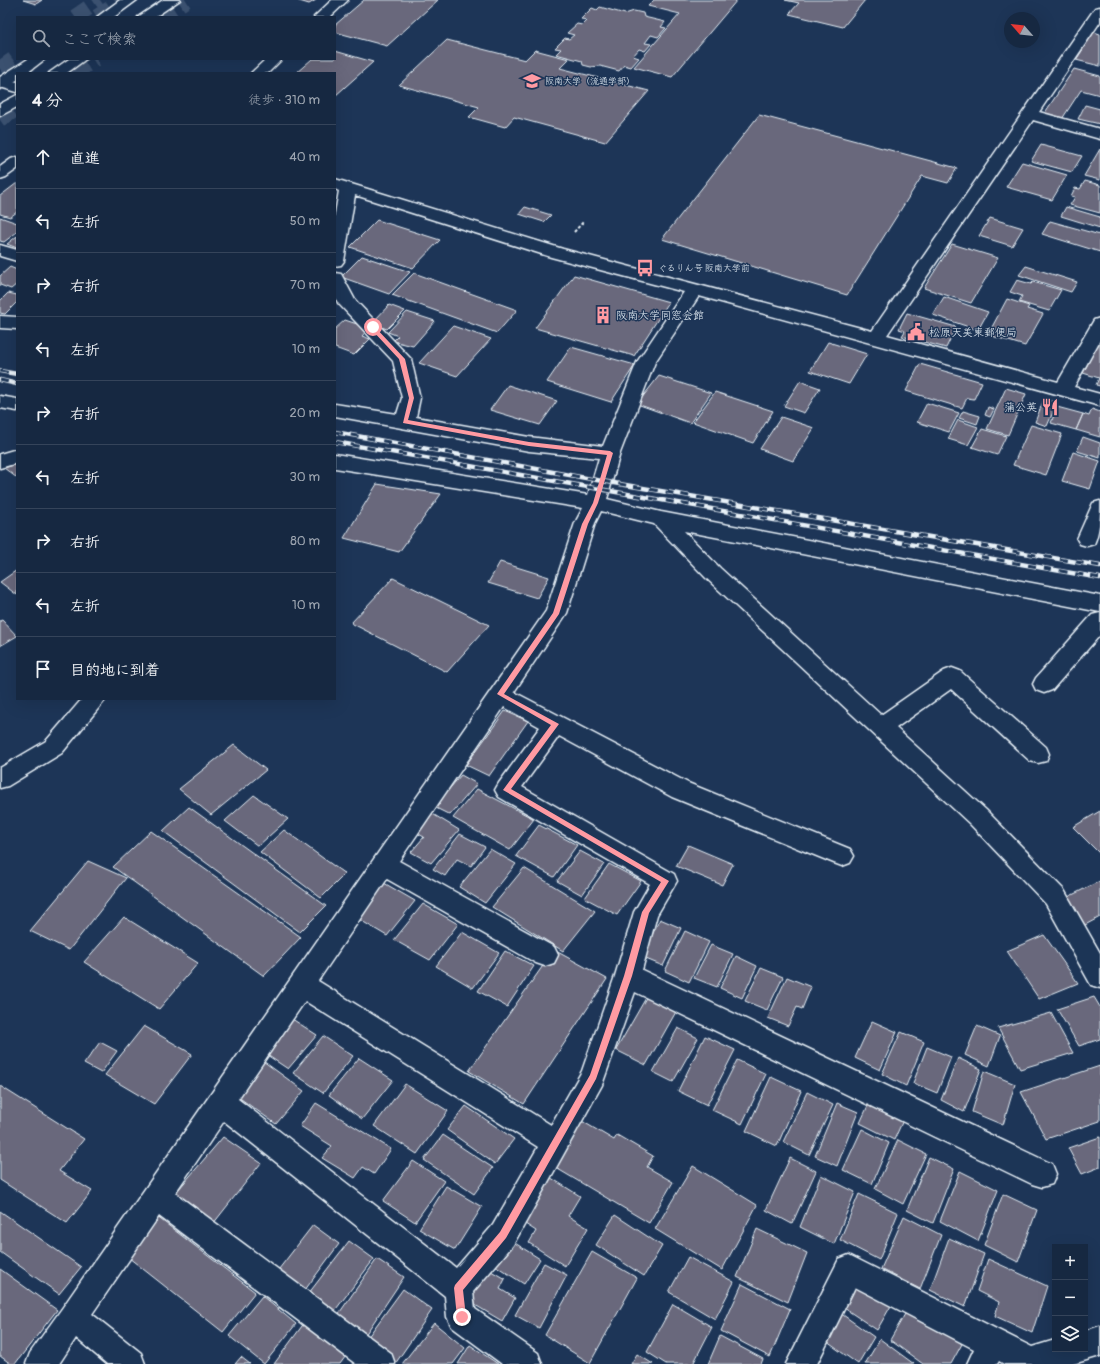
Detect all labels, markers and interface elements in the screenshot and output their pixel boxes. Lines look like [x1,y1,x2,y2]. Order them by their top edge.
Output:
north arrow [1004,12,1040,48]
search box [16,16,336,60]
icon: search [30,27,52,49]
text: ここで検索 [62,30,137,49]
school or university icon: 阪南大学（流通学部） [522,71,542,91]
place label: 阪南大学（流通学部） [545,76,635,87]
text: 4 分 [32,90,63,111]
text: 徒歩 · 310 m [249,92,320,108]
icon: ahead [32,146,54,168]
text: 直進 [70,149,100,168]
text: 40 m [289,149,320,165]
icon: left [32,210,54,232]
text: 左折 [70,213,100,232]
text: 50 m [290,213,320,229]
bus stop icon: ぐるりん号 阪南大学前 [635,258,655,278]
place label: ぐるりん号 阪南大学前 [658,263,750,274]
icon: right [32,274,54,296]
text: 右折 [70,277,100,296]
text: 70 m [290,277,320,293]
building icon: 阪南大学同窓会館 [593,305,613,325]
place label: 阪南大学同窓会館 [616,309,704,322]
route start [364,318,382,336]
public building icon: 松原天美東郵便局 [906,322,926,342]
place label: 松原天美東郵便局 [929,326,1017,339]
icon: left [32,338,54,360]
text: 左折 [70,341,100,360]
text: 10 m [292,341,320,357]
restaurant icon: 蒲公英 [1040,397,1060,417]
place label: 蒲公英 [1004,401,1037,414]
icon: right [32,402,54,424]
text: 右折 [70,405,100,424]
text: 20 m [289,405,320,421]
icon: left [32,466,54,488]
text: 左折 [70,469,100,488]
text: 30 m [290,469,320,485]
icon: right [32,530,54,552]
text: 右折 [70,533,100,552]
text: 80 m [290,533,320,549]
icon: left [32,594,54,616]
text: 左折 [70,597,100,616]
text: 10 m [292,597,320,613]
icon: arrive [32,658,54,680]
text: 目的地に到着 [70,661,160,680]
map controls [1052,1244,1088,1352]
button: + [1052,1244,1088,1280]
button: − [1052,1280,1088,1316]
route end [453,1308,471,1326]
button: layers [1052,1316,1088,1352]

